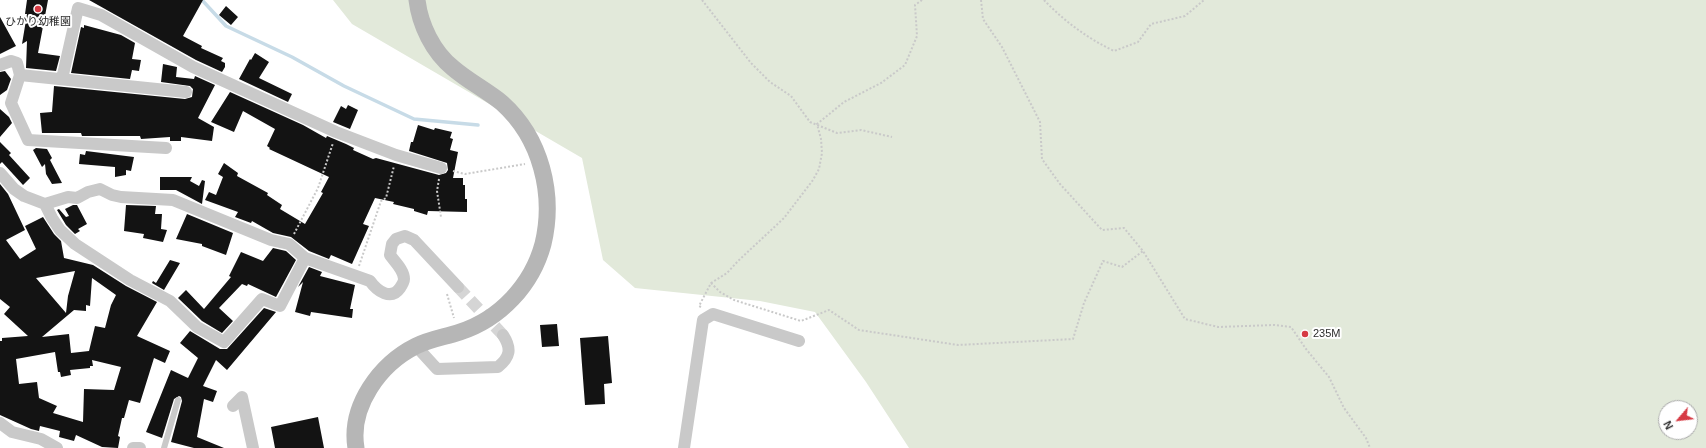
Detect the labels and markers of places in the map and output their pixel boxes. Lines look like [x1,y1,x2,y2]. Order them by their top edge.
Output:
marker: ひかり幼稚園 [33,4,43,14]
place label: ひかり幼稚園 [5,15,71,29]
place label: 235M [1313,327,1341,341]
marker: 235M [1300,329,1310,339]

